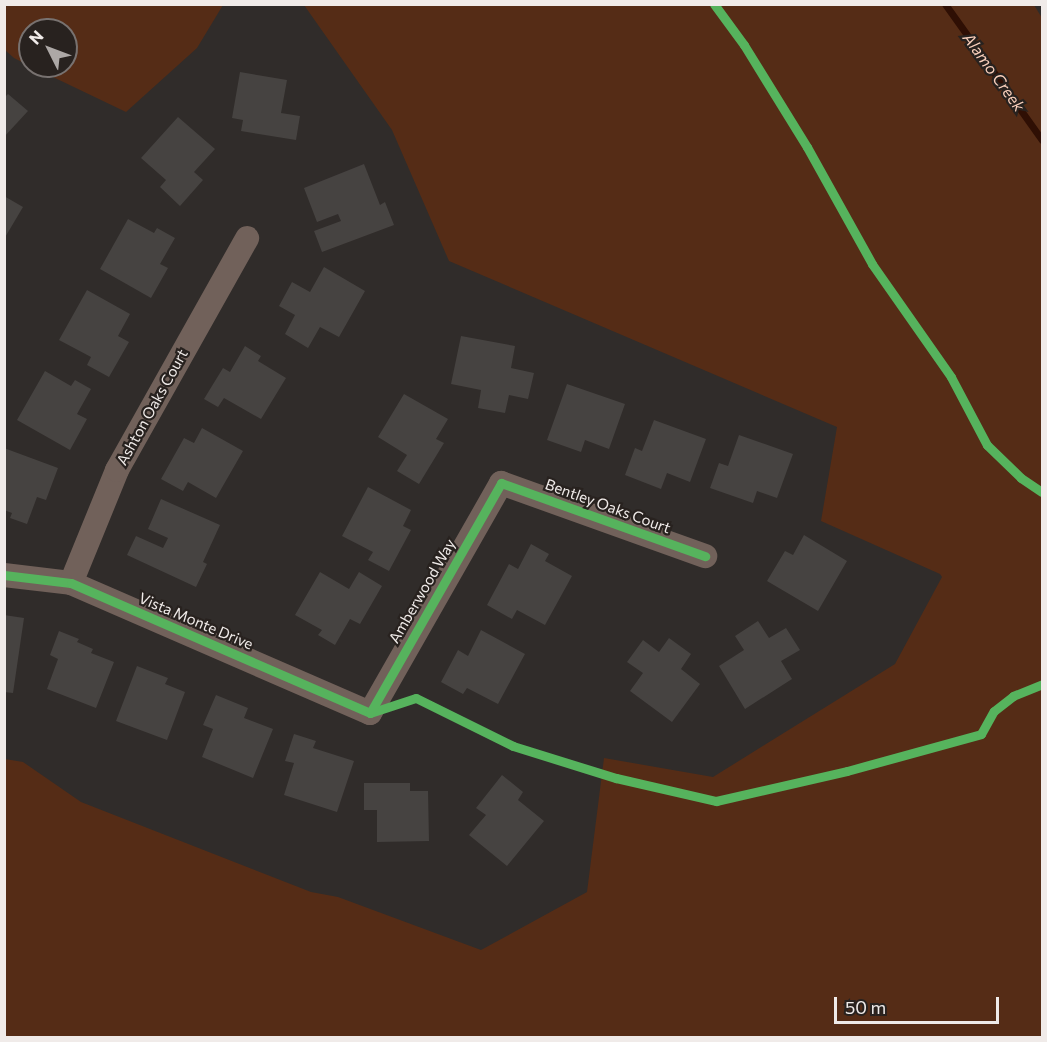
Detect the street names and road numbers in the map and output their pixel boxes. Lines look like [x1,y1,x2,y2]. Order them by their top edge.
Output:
street label: Ashton Oaks Court [113,346,191,468]
street label: Bentley Oaks Court [543,475,673,537]
street label: Amberwood Way [385,536,459,646]
street label: Vista Monte Drive [136,589,256,653]

